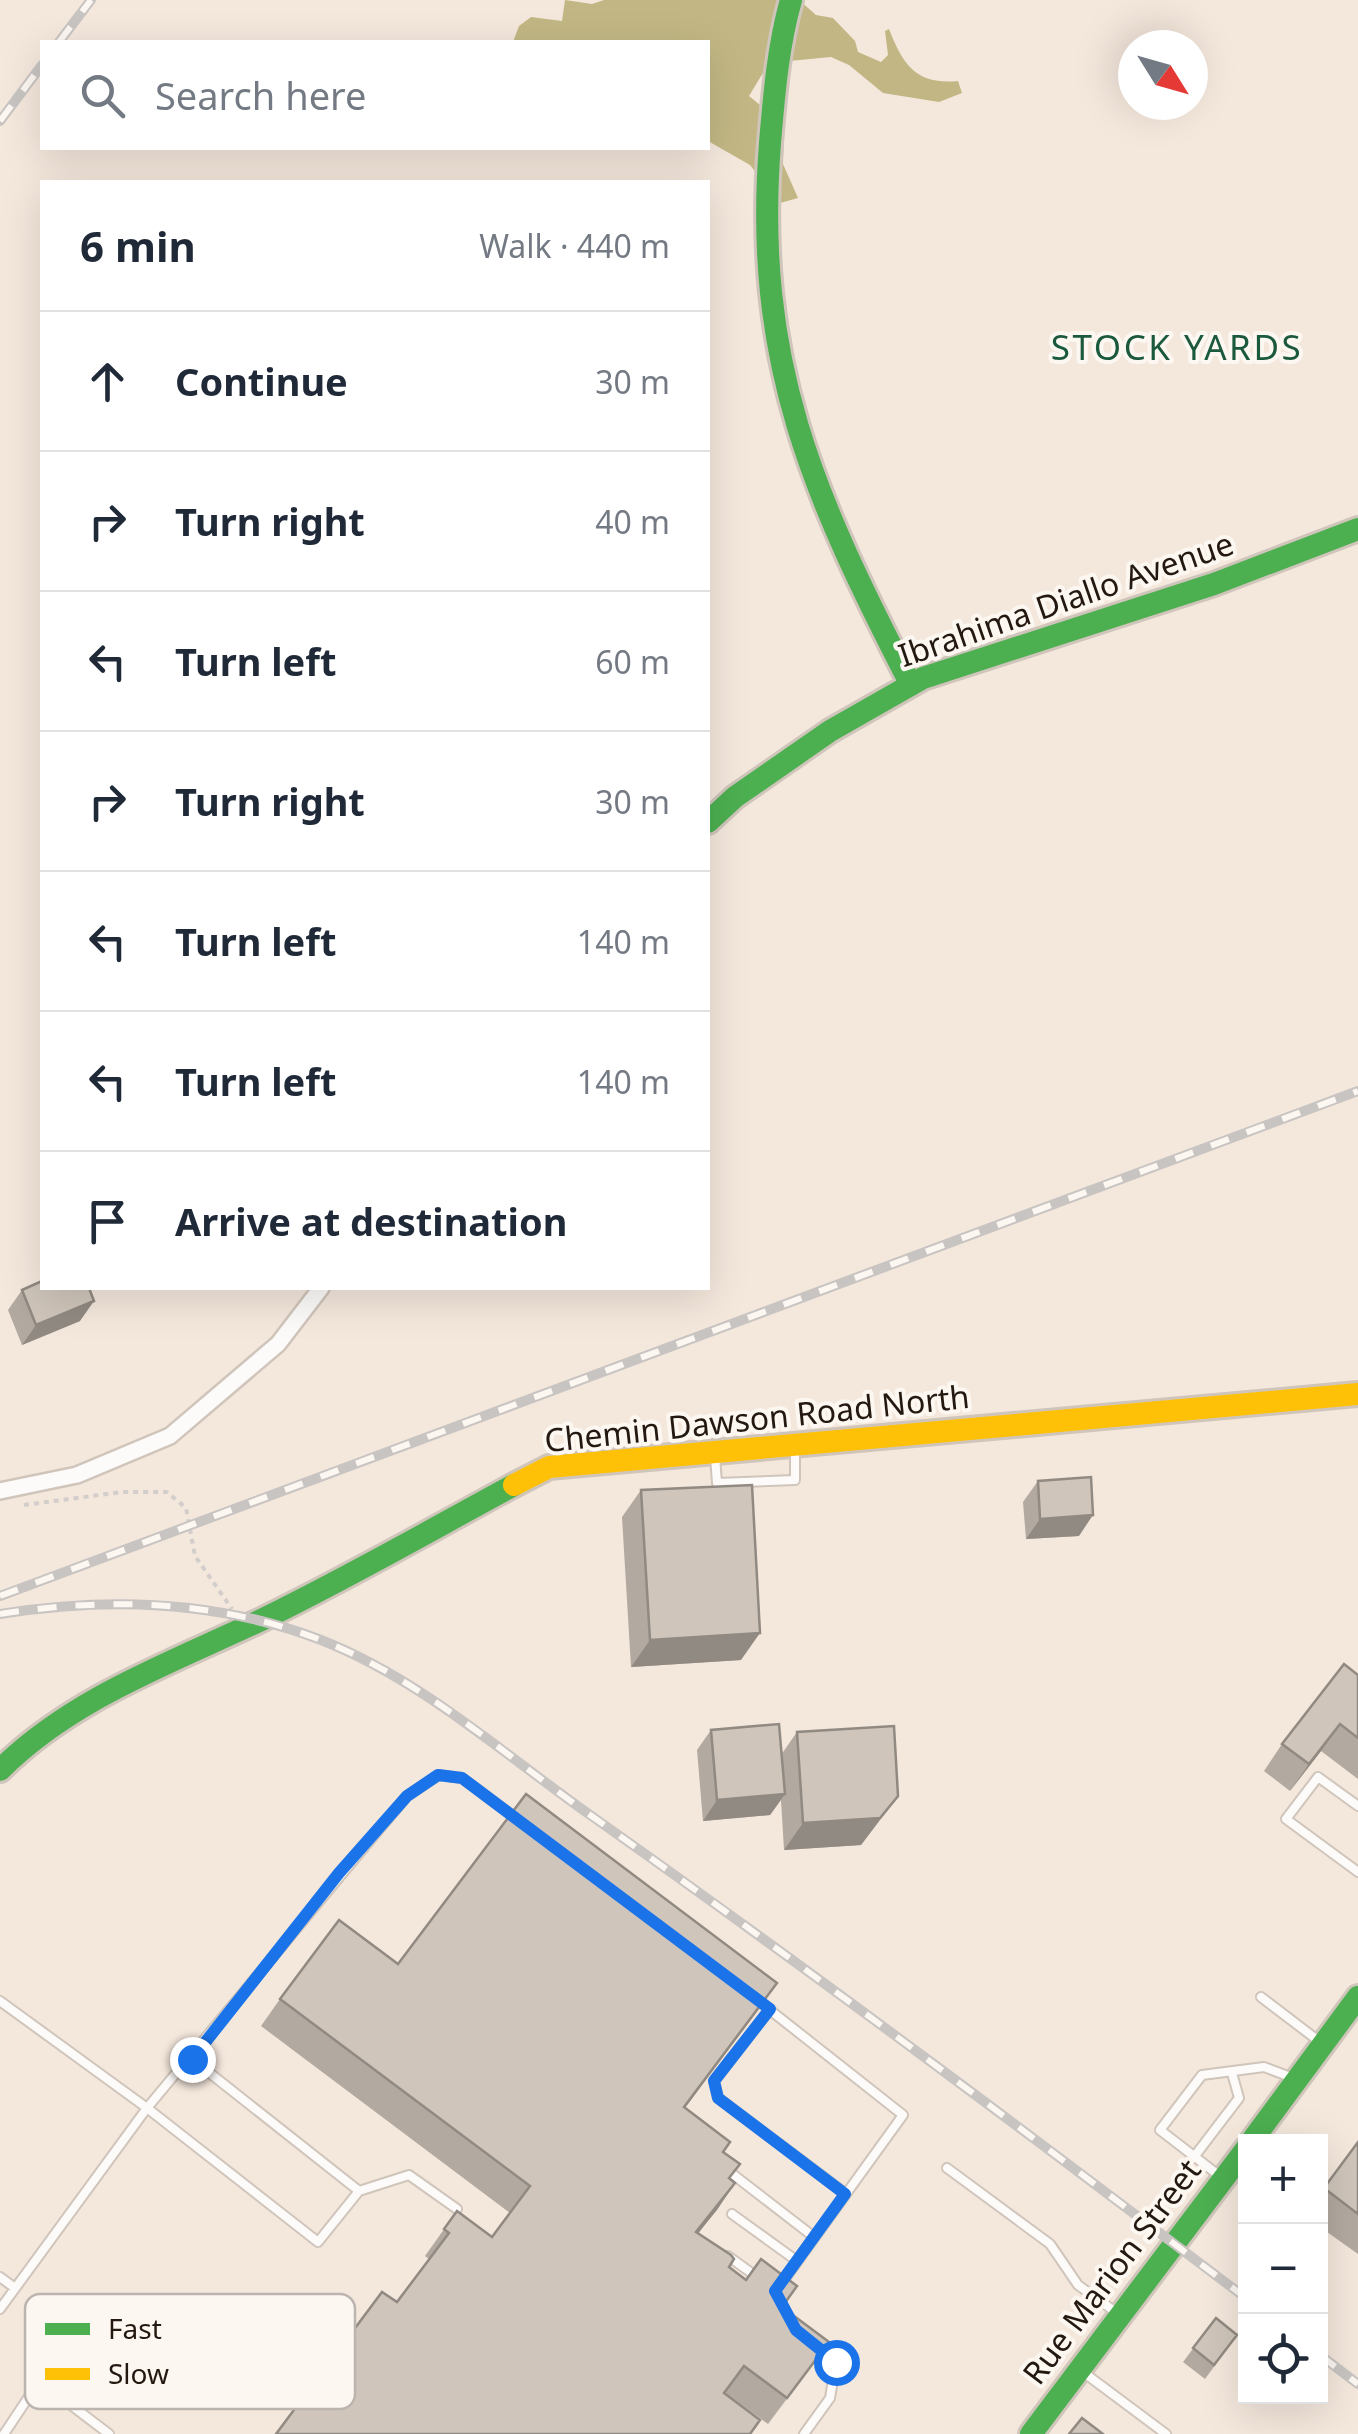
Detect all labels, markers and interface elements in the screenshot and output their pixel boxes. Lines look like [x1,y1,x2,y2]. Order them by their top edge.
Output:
north arrow [1118,30,1208,120]
search box [40,40,710,150]
icon: search [75,68,130,123]
text: Search here [155,69,366,121]
text: 6 min [80,217,196,274]
text: Walk · 440 m [479,224,670,267]
district label: STOCK YARDS [1051,323,1303,370]
icon: ahead [80,354,135,409]
text: Continue [175,355,348,407]
text: 30 m [595,360,670,403]
icon: right [80,494,135,549]
text: Turn right [175,495,365,547]
text: 40 m [595,500,670,543]
street label: Ibrahima Diallo Avenue [892,521,1239,676]
icon: left [80,634,135,689]
text: Turn left [175,635,337,687]
text: 60 m [595,640,670,683]
icon: right [80,774,135,829]
text: Turn right [175,775,365,827]
text: 30 m [595,780,670,823]
icon: left [80,914,135,969]
text: Turn left [175,915,337,967]
text: 140 m [577,920,670,963]
icon: left [80,1054,135,1109]
text: Turn left [175,1055,337,1107]
text: 140 m [577,1060,670,1103]
icon: arrive [80,1194,135,1249]
text: Arrive at destination [175,1195,567,1247]
street label: Chemin Dawson Road North [542,1374,971,1461]
route end [170,2037,216,2083]
map controls [1238,2134,1328,2404]
button: + [1238,2134,1328,2224]
street label: Rue Marion Street [1012,2150,1210,2392]
button: − [1238,2224,1328,2314]
legend [25,2294,355,2409]
text: Fast [108,2309,162,2347]
button: locate [1238,2314,1328,2404]
route start [814,2340,860,2386]
text: Slow [108,2354,169,2392]

